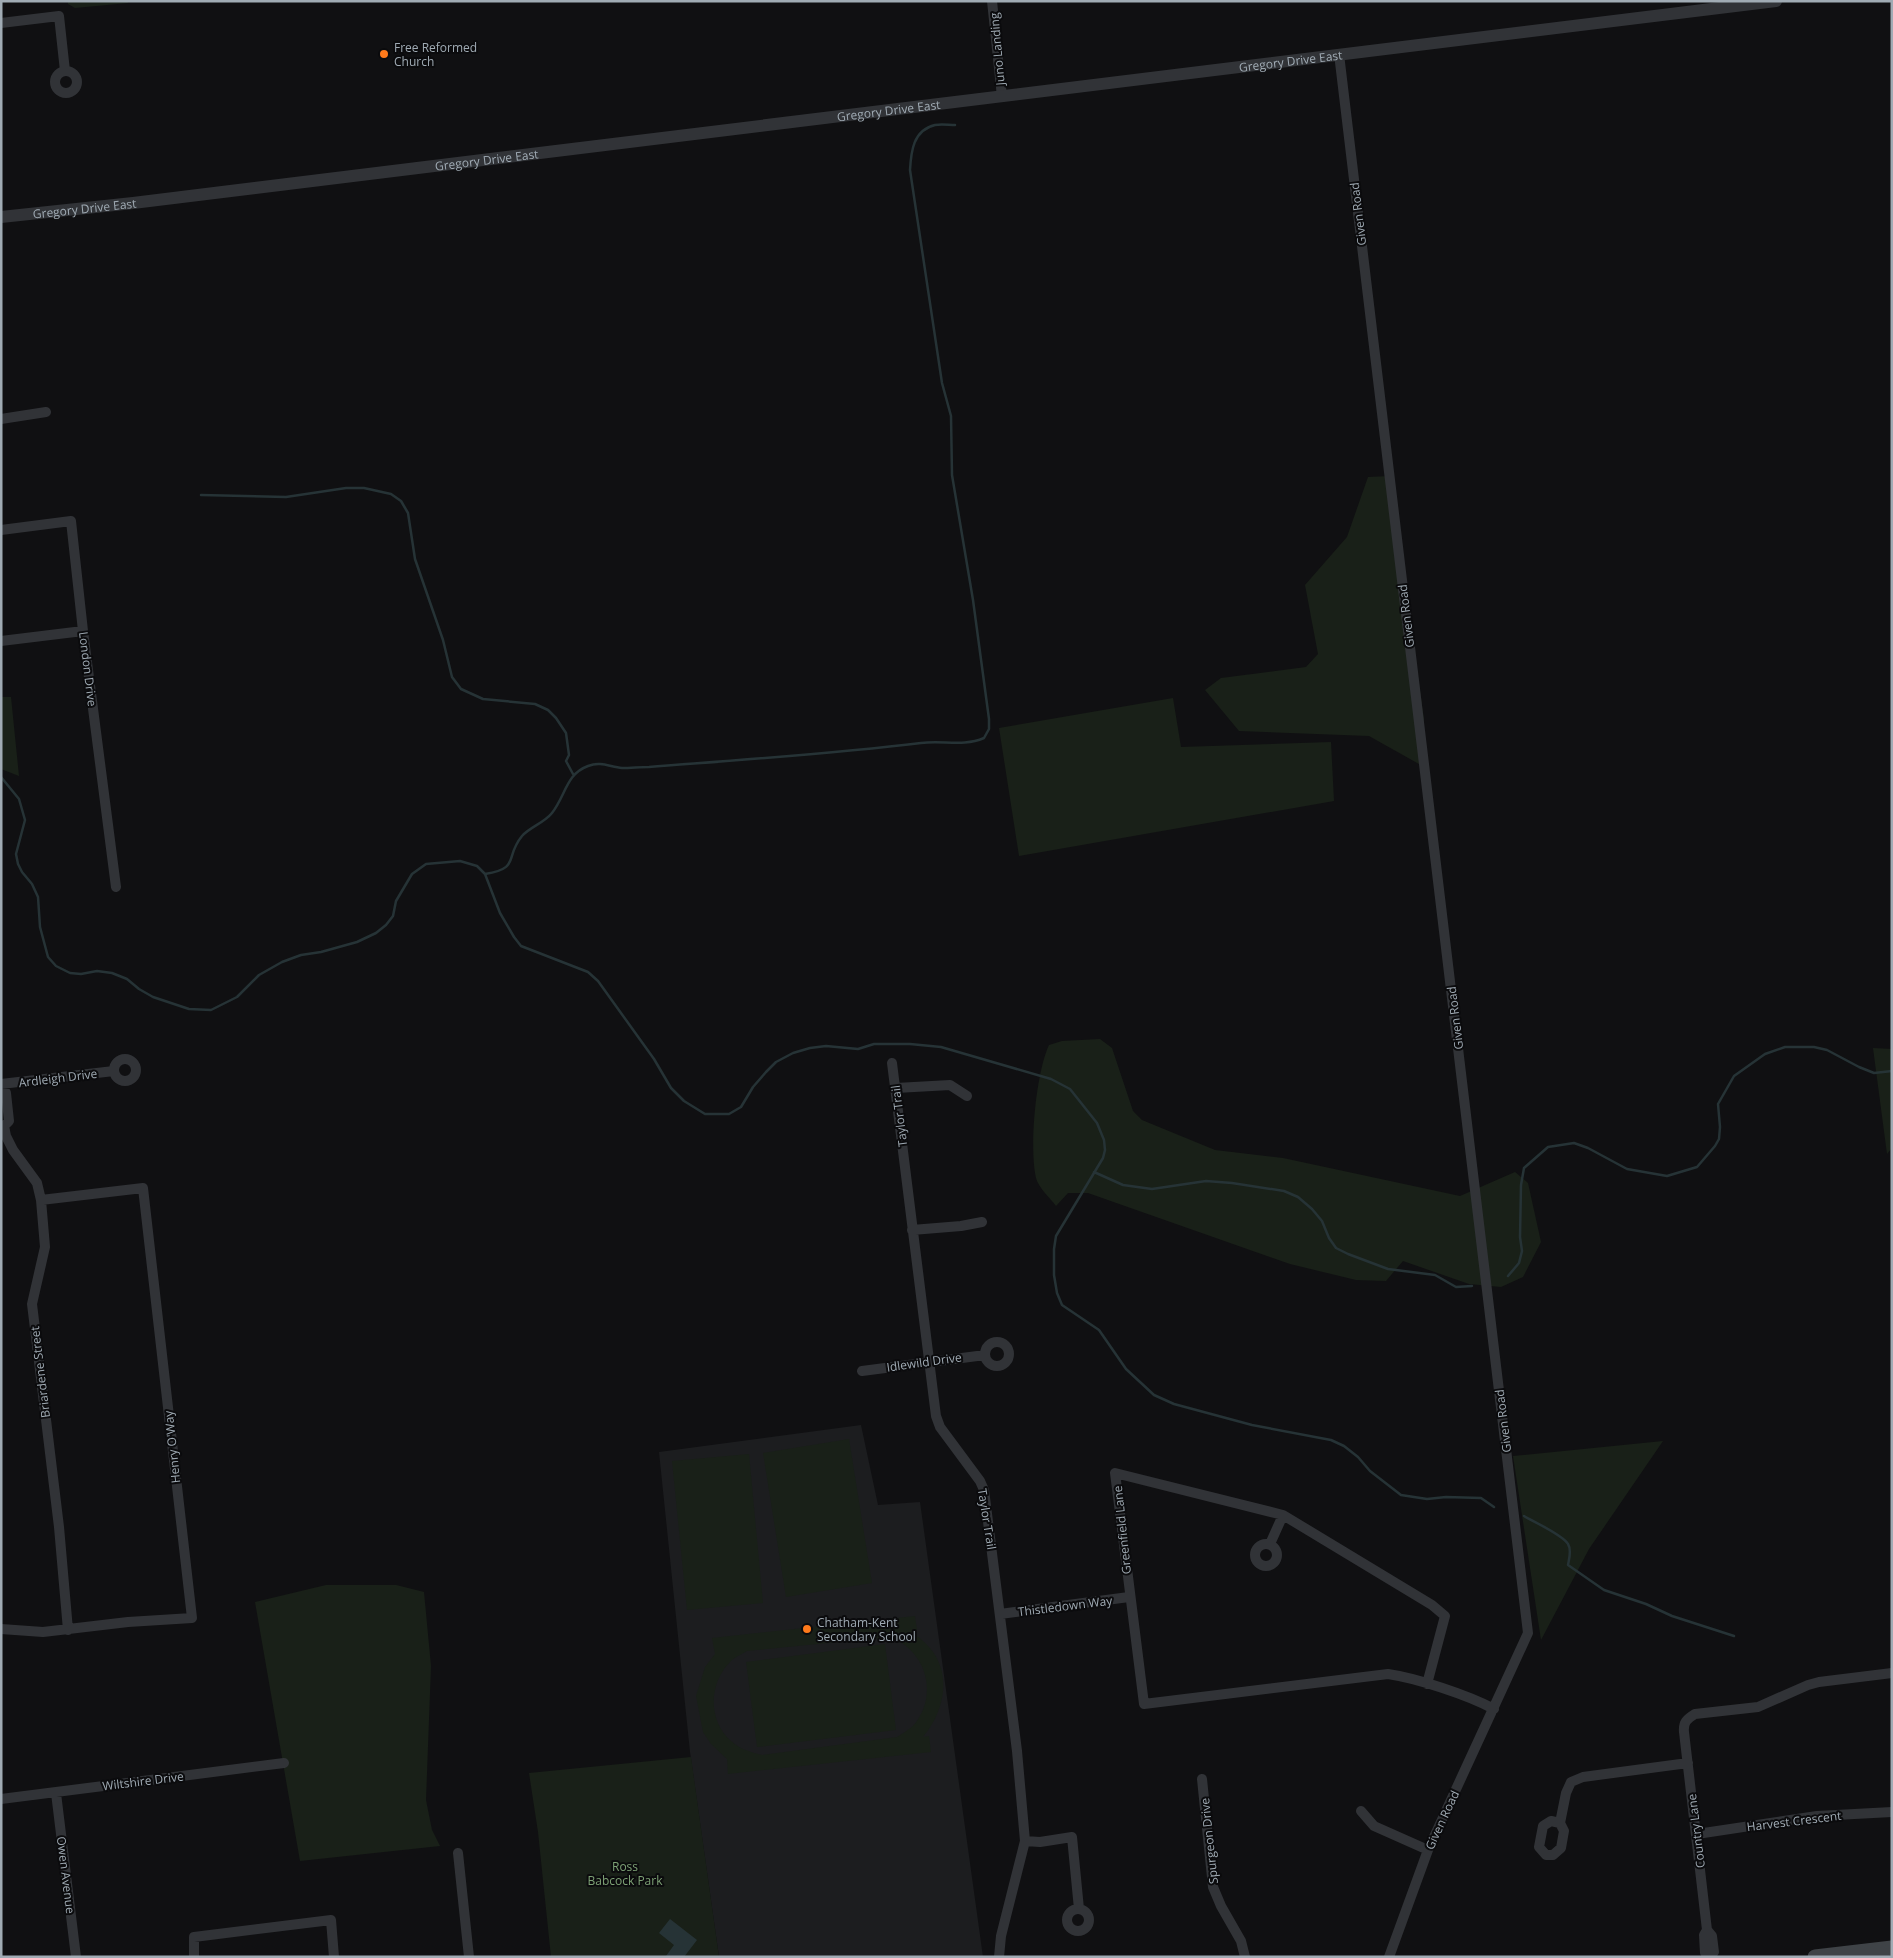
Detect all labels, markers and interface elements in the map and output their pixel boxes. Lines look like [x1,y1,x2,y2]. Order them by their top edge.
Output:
street label: Juno Landing [985,12,1009,87]
place label: Free Reformed Church [394,39,477,70]
street label: Gregory Drive East [1238,46,1343,75]
marker: Free Reformed Church [378,48,390,60]
street label: Gregory Drive East [836,95,941,125]
street label: Gregory Drive East [434,145,539,174]
street label: Given Road [1346,181,1370,247]
street label: Gregory Drive East [32,194,137,222]
street label: Given Road [1394,583,1418,649]
street label: London Drive [75,631,101,708]
street label: Given Road [1443,985,1467,1051]
street label: Ardleigh Drive [18,1065,98,1091]
street label: Taylor Trail [887,1084,911,1148]
street label: Briardene Street [26,1325,54,1419]
street label: Idlewild Drive [885,1348,963,1376]
street label: Given Road [1491,1388,1515,1454]
street label: Henry O'Way [160,1409,184,1484]
street label: Greenfield Lane [1109,1485,1135,1575]
street label: Taylor Trail [974,1487,1000,1551]
street label: Thistledown Way [1017,1592,1114,1620]
place label: Chatham-Kent Secondary School [817,1614,916,1645]
marker: Chatham-Kent Secondary School [801,1623,813,1635]
street label: Wiltshire Drive [101,1768,185,1794]
street label: Given Road [1421,1788,1463,1852]
street label: Country Lane [1683,1793,1709,1869]
street label: Spurgeon Drive [1196,1797,1222,1885]
street label: Harvest Crescent [1746,1807,1842,1835]
street label: Owen Avenue [53,1835,79,1915]
park label: Ross Babcock Park [588,1858,663,1889]

